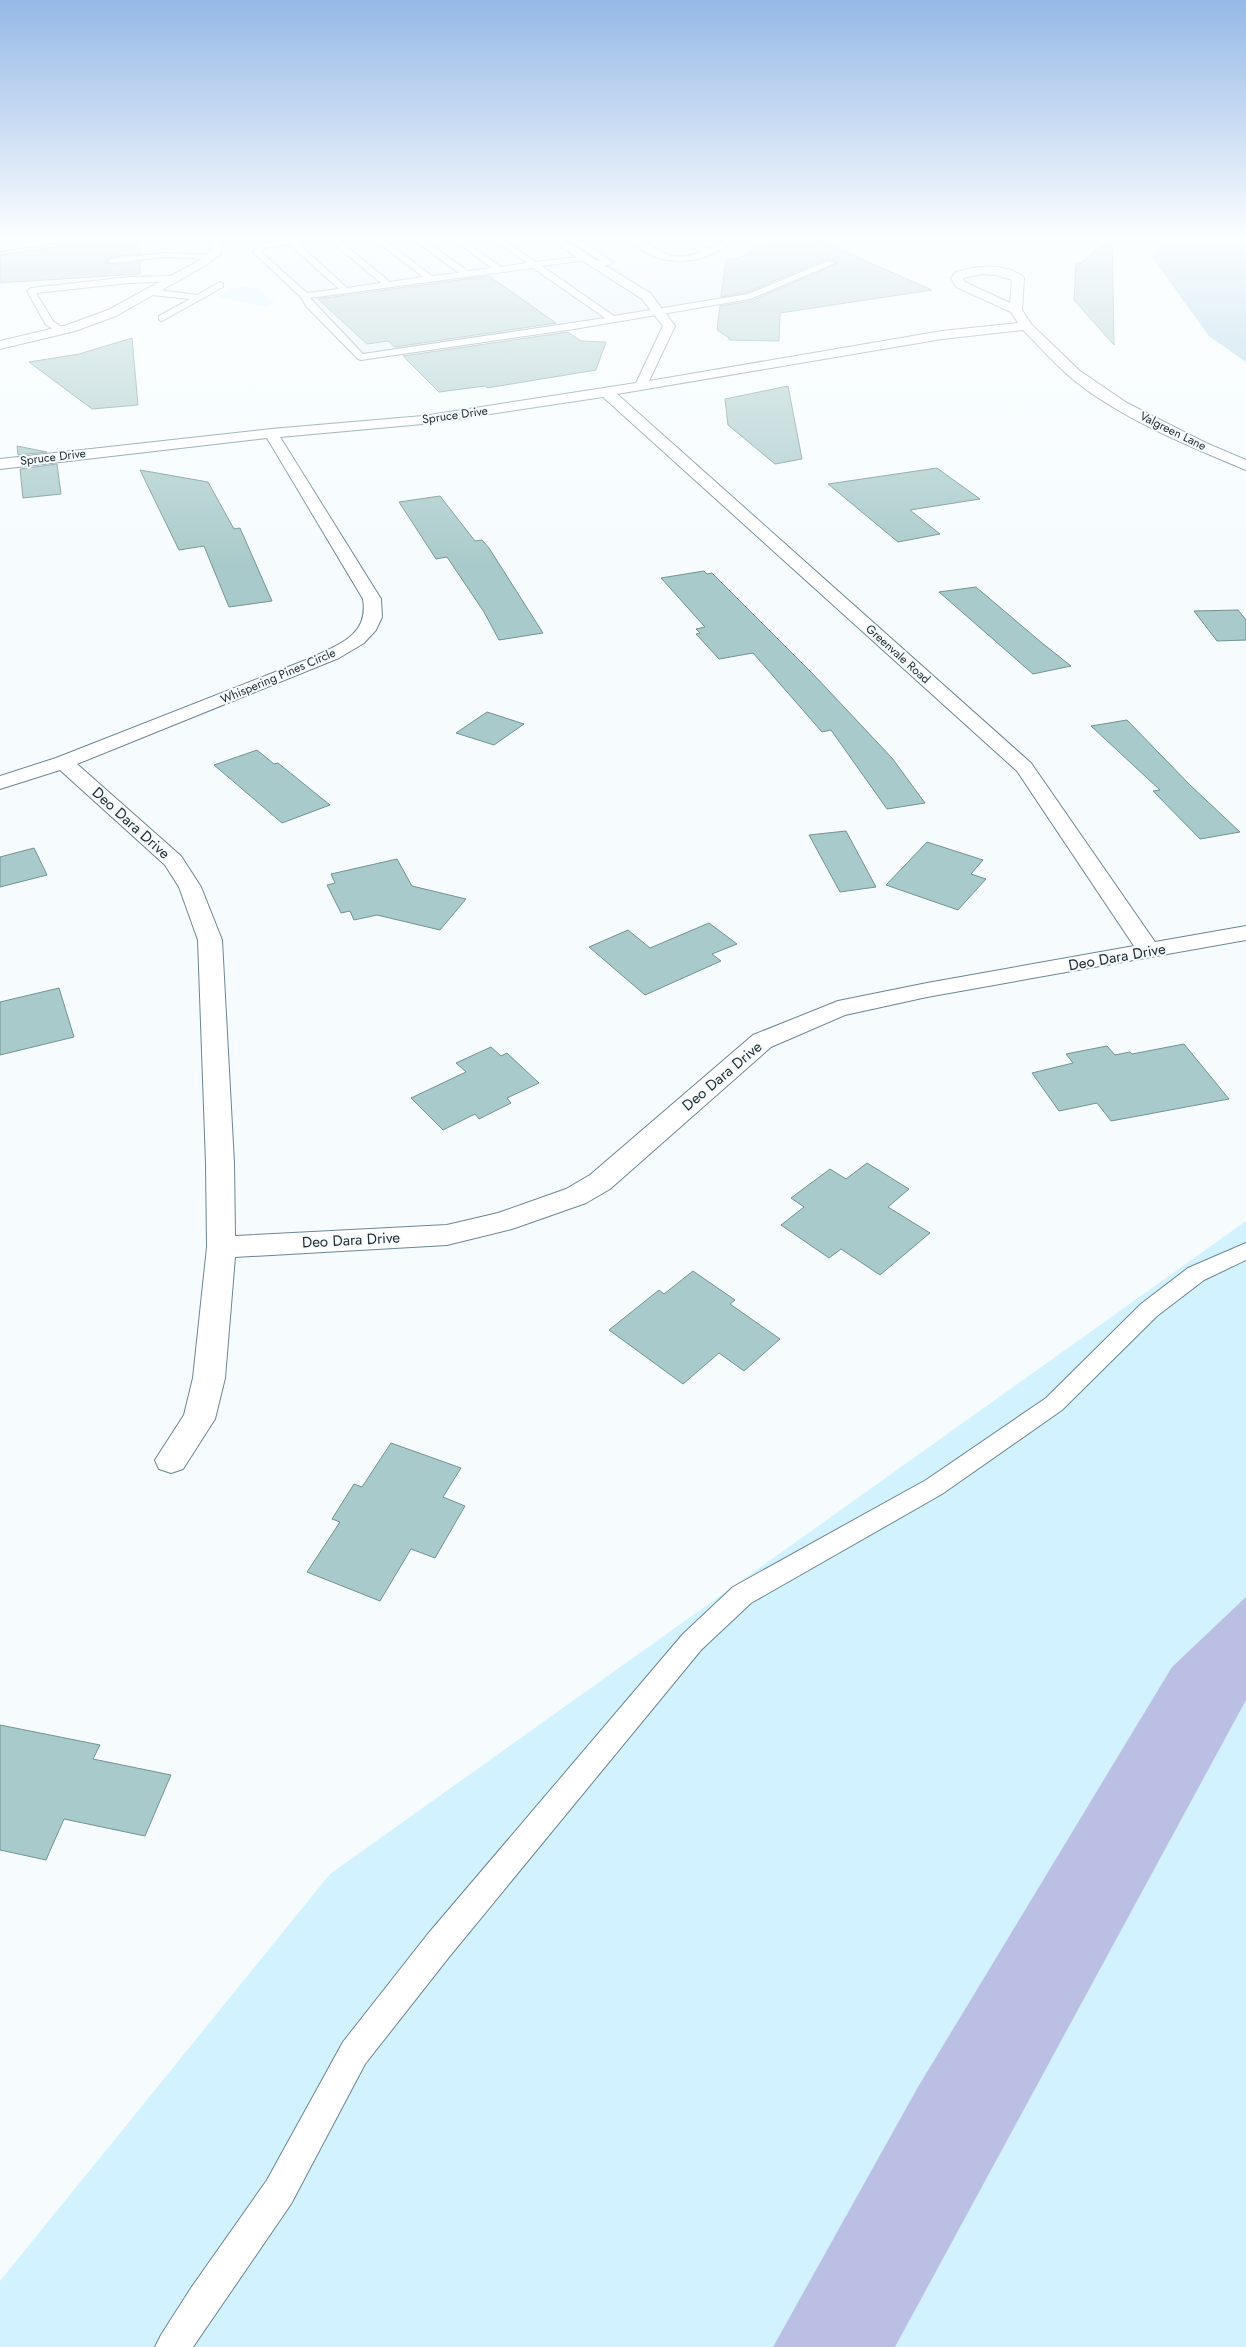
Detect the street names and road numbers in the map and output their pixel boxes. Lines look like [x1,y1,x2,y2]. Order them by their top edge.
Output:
street label: Spruce Drive [421,401,489,429]
street label: Valgreen Lane [1137,407,1209,455]
street label: Spruce Drive [19,444,87,470]
street label: Greenvale Road [862,620,934,688]
street label: Whispering Pines Circle [218,644,338,708]
street label: Deo Dara Drive [87,782,175,864]
street label: Deo Dara Drive [1067,938,1168,976]
street label: Deo Dara Drive [677,1036,767,1116]
street label: Deo Dara Drive [301,1226,401,1254]

